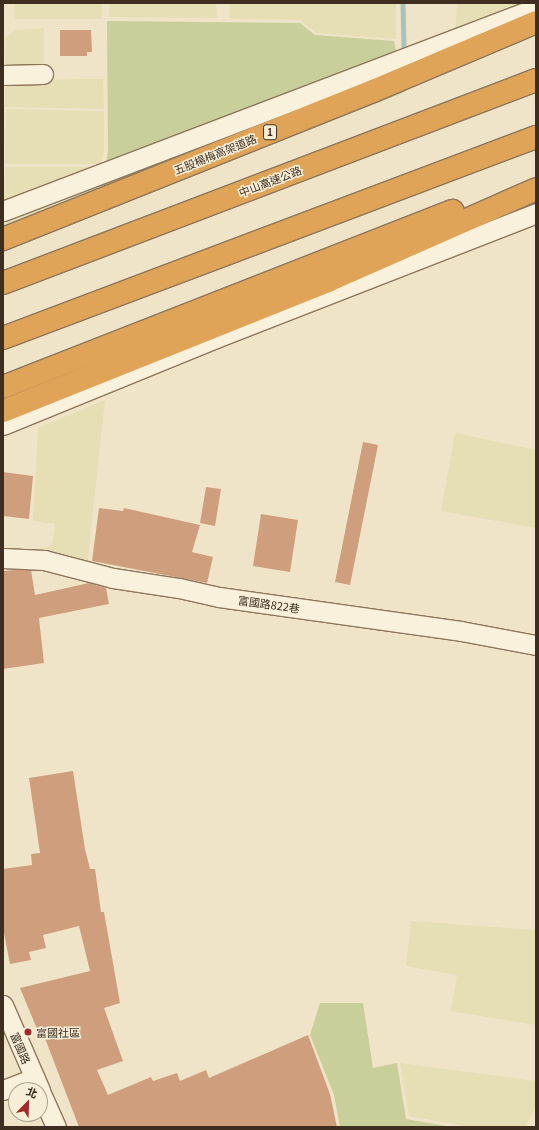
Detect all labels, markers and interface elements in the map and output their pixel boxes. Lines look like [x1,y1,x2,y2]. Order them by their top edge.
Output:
road number: 1 [263,124,277,140]
street label: 五股楊梅高架道路 [172,131,258,177]
street label: 中山高速公路 [237,163,303,199]
street label: 富國路822巷 [237,593,301,615]
place label: 富國社區 [36,1025,80,1039]
marker: 富國社區 [23,1027,33,1037]
street label: 富國路 [8,1030,34,1066]
north arrow [8,1082,48,1122]
text: 北 [24,1082,40,1101]

